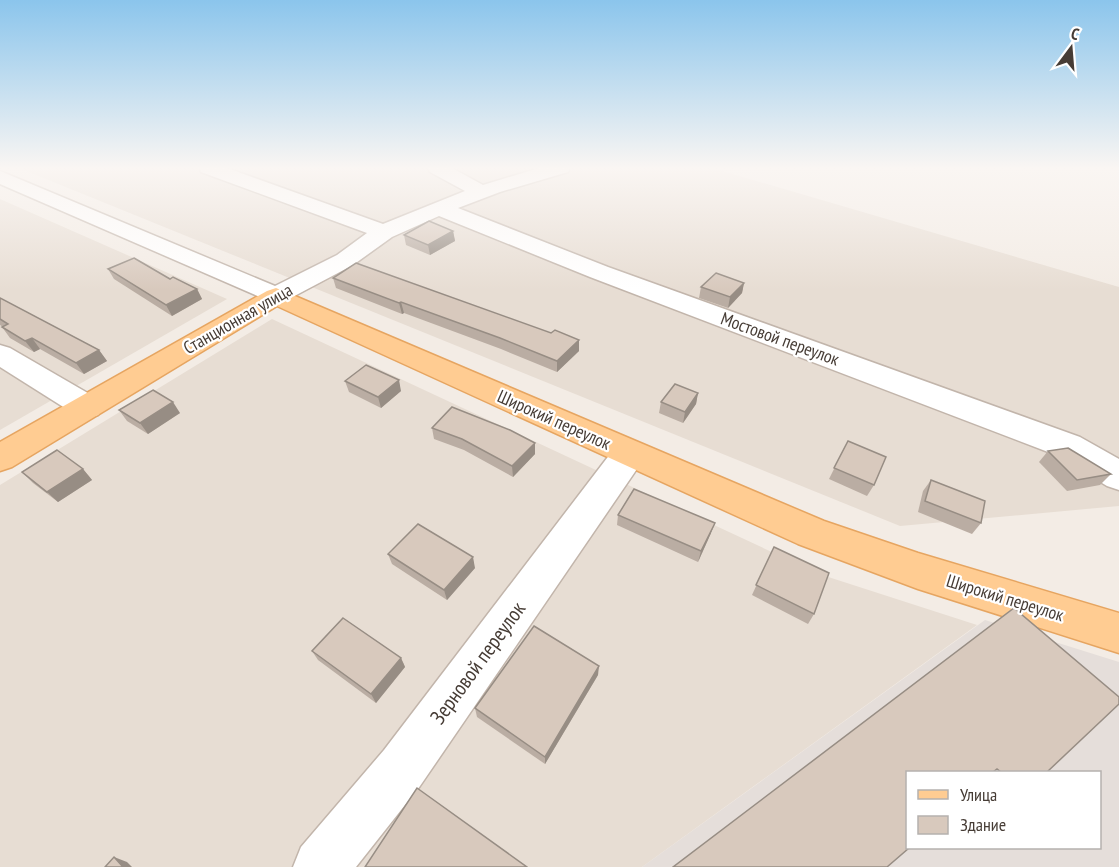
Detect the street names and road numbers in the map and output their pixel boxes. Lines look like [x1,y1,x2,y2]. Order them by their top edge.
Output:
street label: Станционная улица [179,278,296,359]
street label: Мостовой переулок [718,306,843,371]
street label: Широкий переулок [494,384,614,455]
street label: Широкий переулок [944,569,1067,626]
street label: Зерновой переулок [424,596,531,729]

